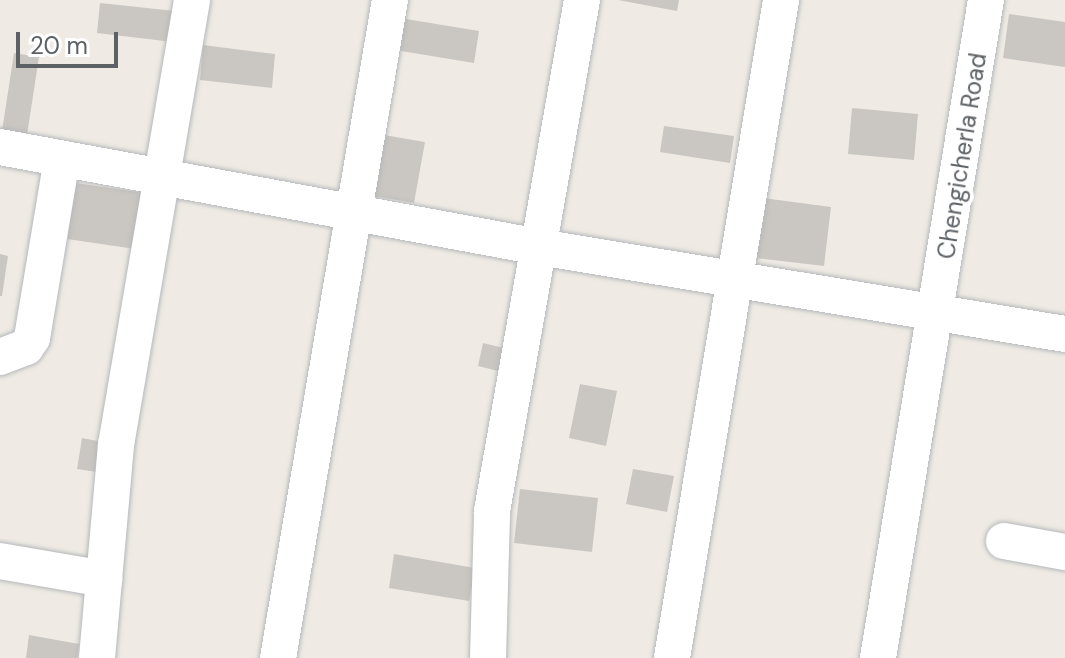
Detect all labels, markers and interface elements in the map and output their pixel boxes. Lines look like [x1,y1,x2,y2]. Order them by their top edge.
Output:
scale bar [20,16,122,66]
text: 20 m [30,30,88,61]
street label: Chengicherla Road [931,51,993,261]

